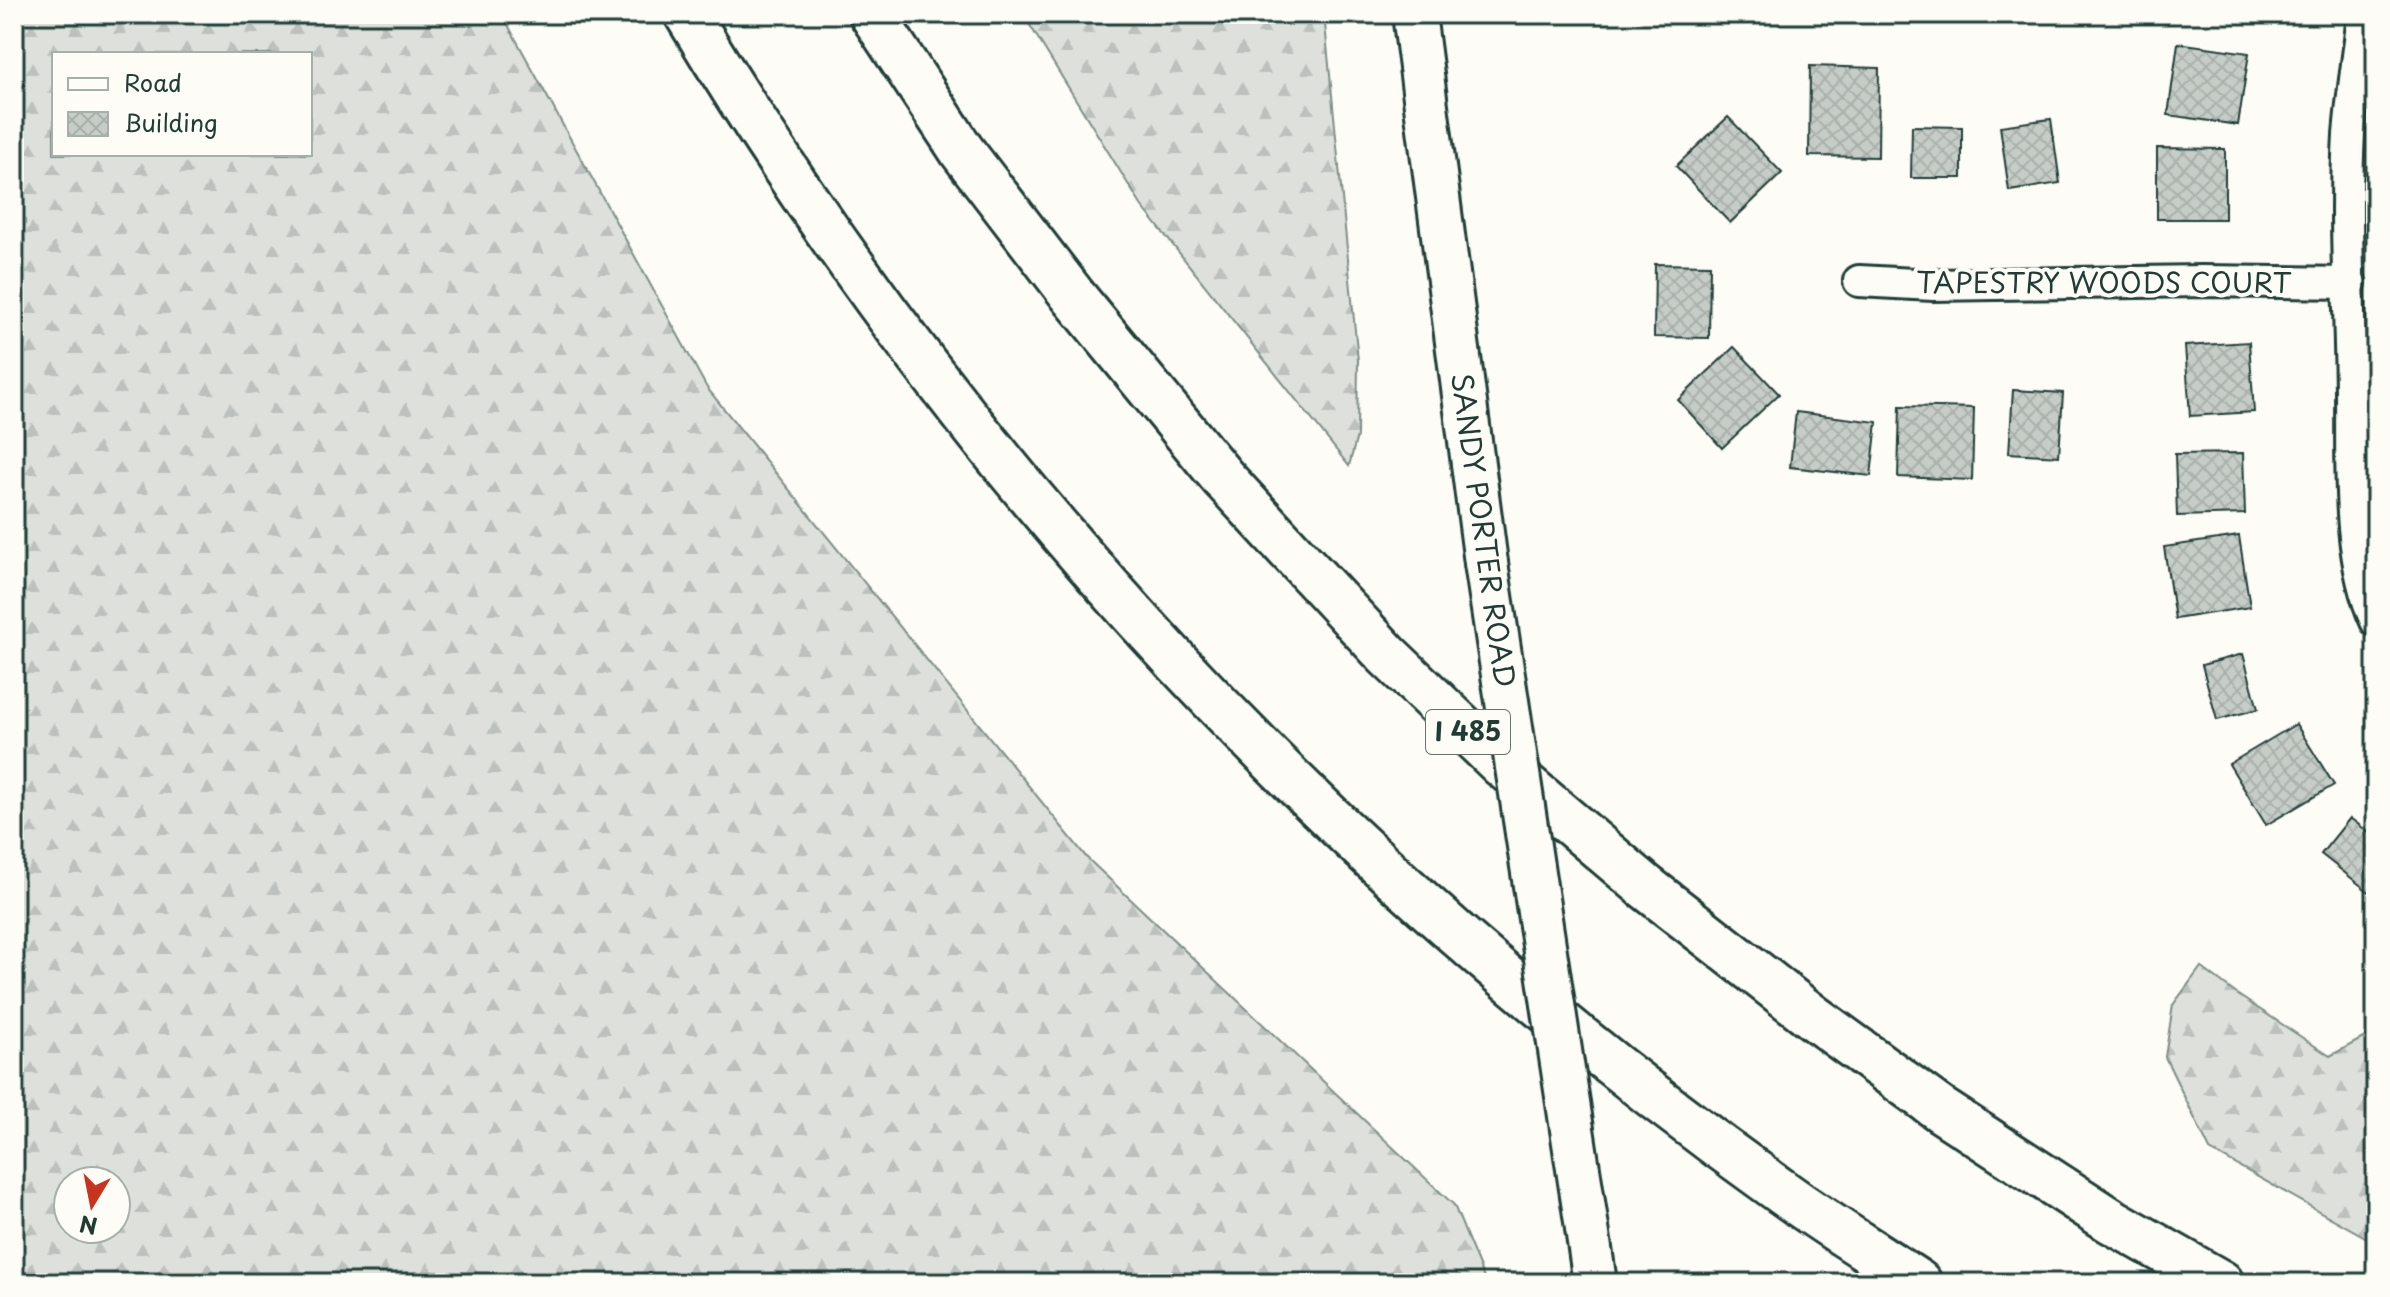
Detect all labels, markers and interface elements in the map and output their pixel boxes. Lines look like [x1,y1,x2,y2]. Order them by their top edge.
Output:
legend [52,52,312,156]
text: Road [124,64,182,100]
text: Building [124,104,218,140]
street label: TAPESTRY WOODS COURT [1916,260,2292,303]
street label: SANDY PORTER ROAD [1441,370,1528,690]
road number: I 485 [1426,710,1510,754]
north arrow [52,1165,132,1245]
text: N [77,1208,100,1244]

